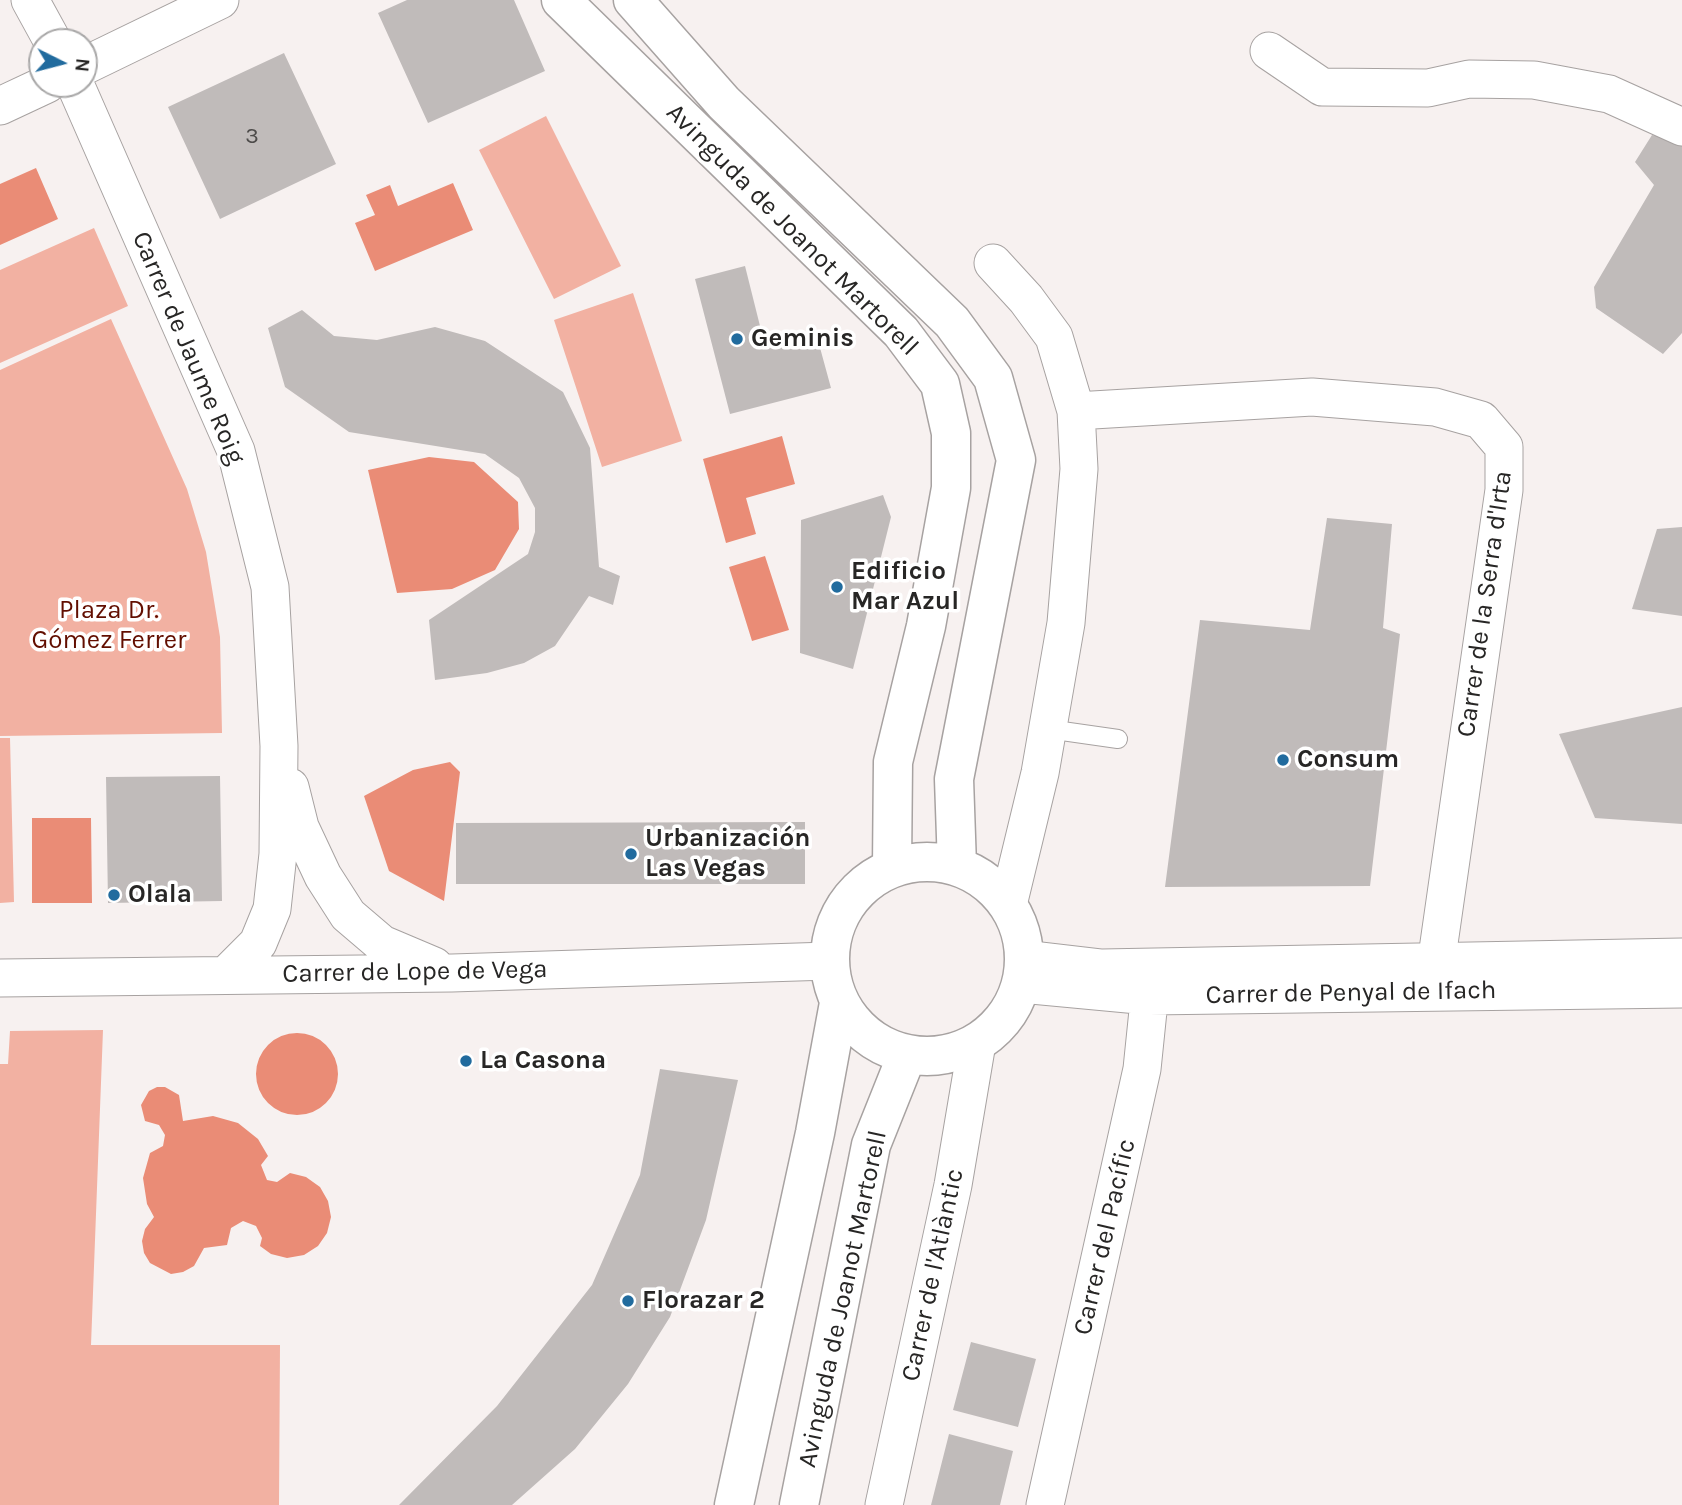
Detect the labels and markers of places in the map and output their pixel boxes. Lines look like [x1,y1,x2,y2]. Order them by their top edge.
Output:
place label: Geminis [751,323,854,355]
marker: Geminis [729,331,745,347]
place label: Edificio Mar Azul [851,556,959,618]
marker: Edificio Mar Azul [829,579,845,595]
place label: Consum [1297,744,1399,776]
marker: Consum [1275,752,1291,768]
place label: Urbanización Las Vegas [645,823,810,884]
marker: Urbanización Las Vegas [623,846,639,862]
place label: Olala [128,879,192,911]
marker: Olala [106,887,122,903]
place label: La Casona [480,1045,606,1077]
marker: La Casona [458,1053,474,1069]
place label: Florazar 2 [642,1285,765,1317]
marker: Florazar 2 [620,1293,636,1309]

